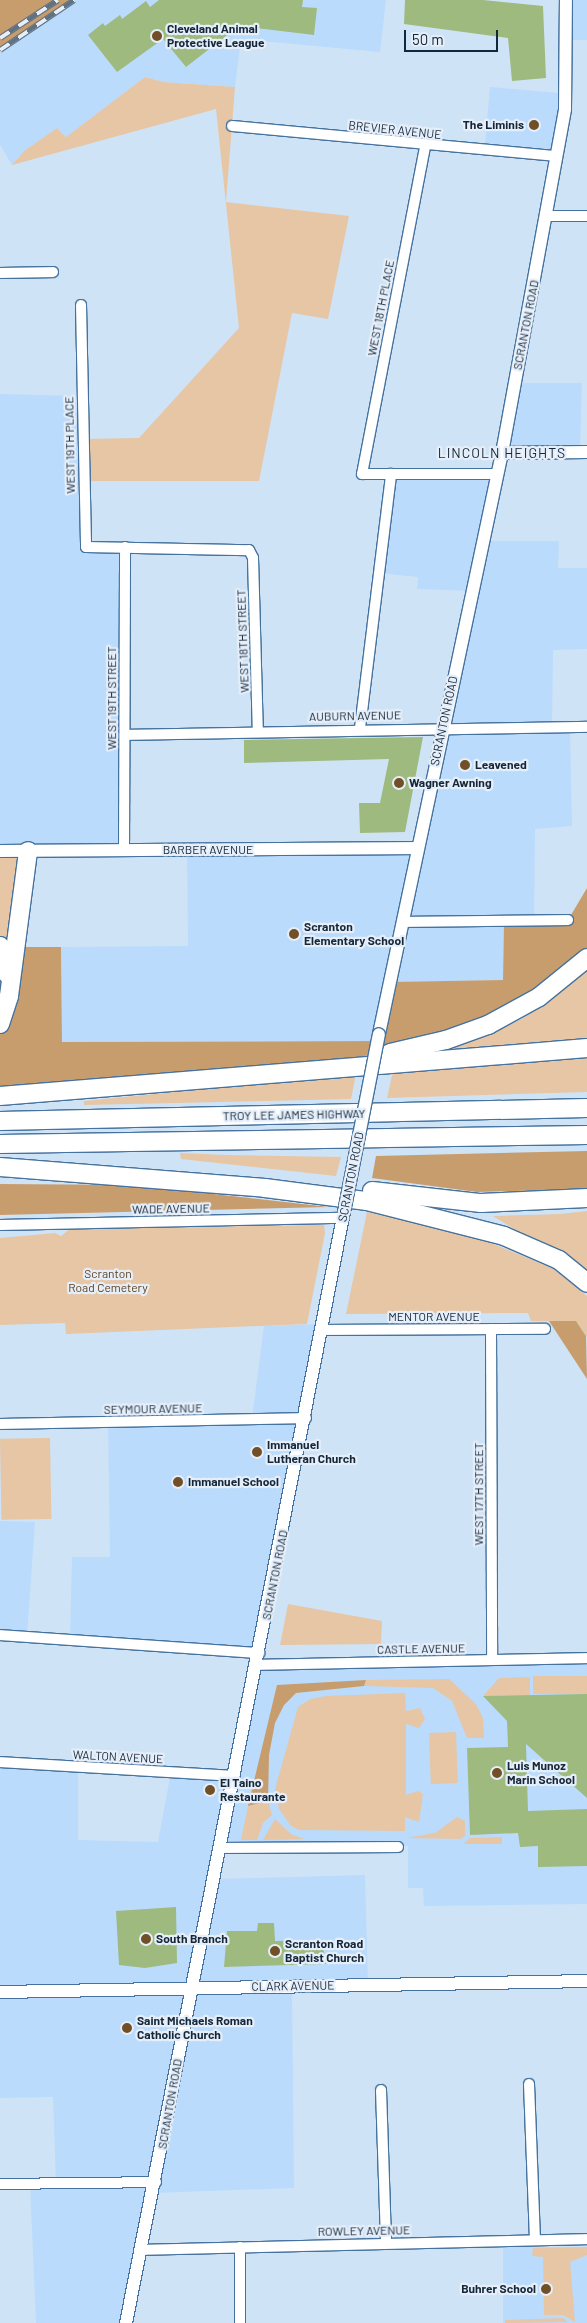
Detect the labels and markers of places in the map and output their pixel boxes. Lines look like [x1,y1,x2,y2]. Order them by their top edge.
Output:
place label: Cleveland Animal Protective League [167,22,264,50]
marker: Cleveland Animal Protective League [151,30,163,42]
place label: The Liminis [463,118,524,132]
marker: The Liminis [528,119,540,131]
place label: Leavened [475,758,527,772]
marker: Leavened [459,759,471,771]
place label: Wagner Awning [409,776,492,790]
marker: Wagner Awning [393,777,405,789]
place label: Scranton Elementary School [304,920,404,948]
marker: Scranton Elementary School [288,928,300,940]
place label: Immanuel Lutheran Church [267,1438,356,1466]
marker: Immanuel Lutheran Church [251,1446,263,1458]
place label: Immanuel School [188,1475,279,1489]
marker: Immanuel School [172,1476,184,1488]
place label: Luis Munoz Marin School [507,1759,575,1787]
marker: Luis Munoz Marin School [491,1767,503,1779]
place label: El Taino Restaurante [220,1776,286,1804]
marker: El Taino Restaurante [204,1784,216,1796]
place label: South Branch [156,1932,228,1946]
marker: South Branch [140,1933,152,1945]
place label: Scranton Road Baptist Church [285,1937,364,1965]
marker: Scranton Road Baptist Church [269,1945,281,1957]
place label: Saint Michaels Roman Catholic Church [137,2014,253,2042]
marker: Saint Michaels Roman Catholic Church [121,2022,133,2034]
place label: Buhrer School [461,2282,536,2296]
marker: Buhrer School [540,2283,552,2295]

